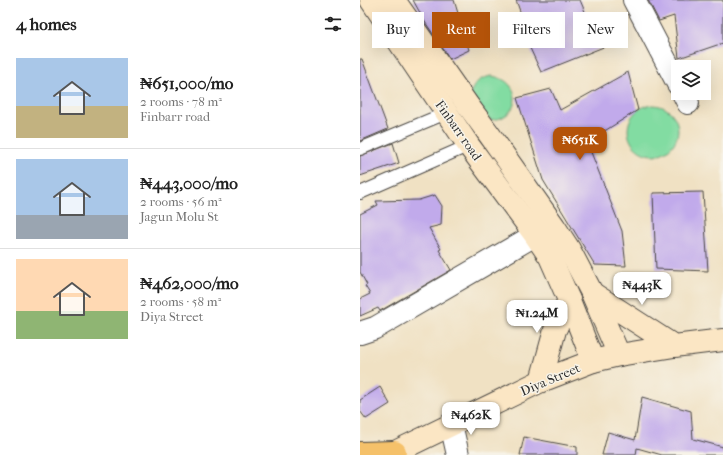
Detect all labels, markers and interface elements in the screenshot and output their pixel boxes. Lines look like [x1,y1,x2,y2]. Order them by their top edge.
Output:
chip: Buy [372,12,424,48]
chip: Rent [432,12,490,48]
chip: Filters [498,12,565,48]
chip: New [573,12,628,48]
icon: filters [322,13,344,35]
text: 4 homes [16,14,76,34]
map controls [671,60,711,100]
button: layers [671,60,711,100]
text: ₦651,000/mo [140,73,233,93]
icon: home [48,74,96,122]
text: 2 rooms · 78 m² [140,94,222,109]
street label: Finbarr road [432,97,485,164]
text: Finbarr road [140,109,210,124]
pin: ₦651K [552,127,608,161]
text: ₦651K [562,132,598,147]
text: ₦443,000/mo [140,173,238,193]
icon: home [48,175,96,223]
text: 2 rooms · 56 m² [140,194,222,209]
text: Jagun Molu St [140,209,219,224]
pin: ₦443K [614,272,670,306]
text: ₦462,000/mo [140,273,239,293]
icon: home [48,275,96,323]
text: ₦443K [622,277,662,292]
text: 2 rooms · 58 m² [140,294,221,309]
pin: ₦1.24M [504,300,570,334]
text: ₦1.24M [516,305,558,320]
text: Diya Street [140,309,203,324]
street label: Diya Street [518,360,583,399]
pin: ₦462K [443,402,499,436]
text: ₦462K [451,407,491,422]

